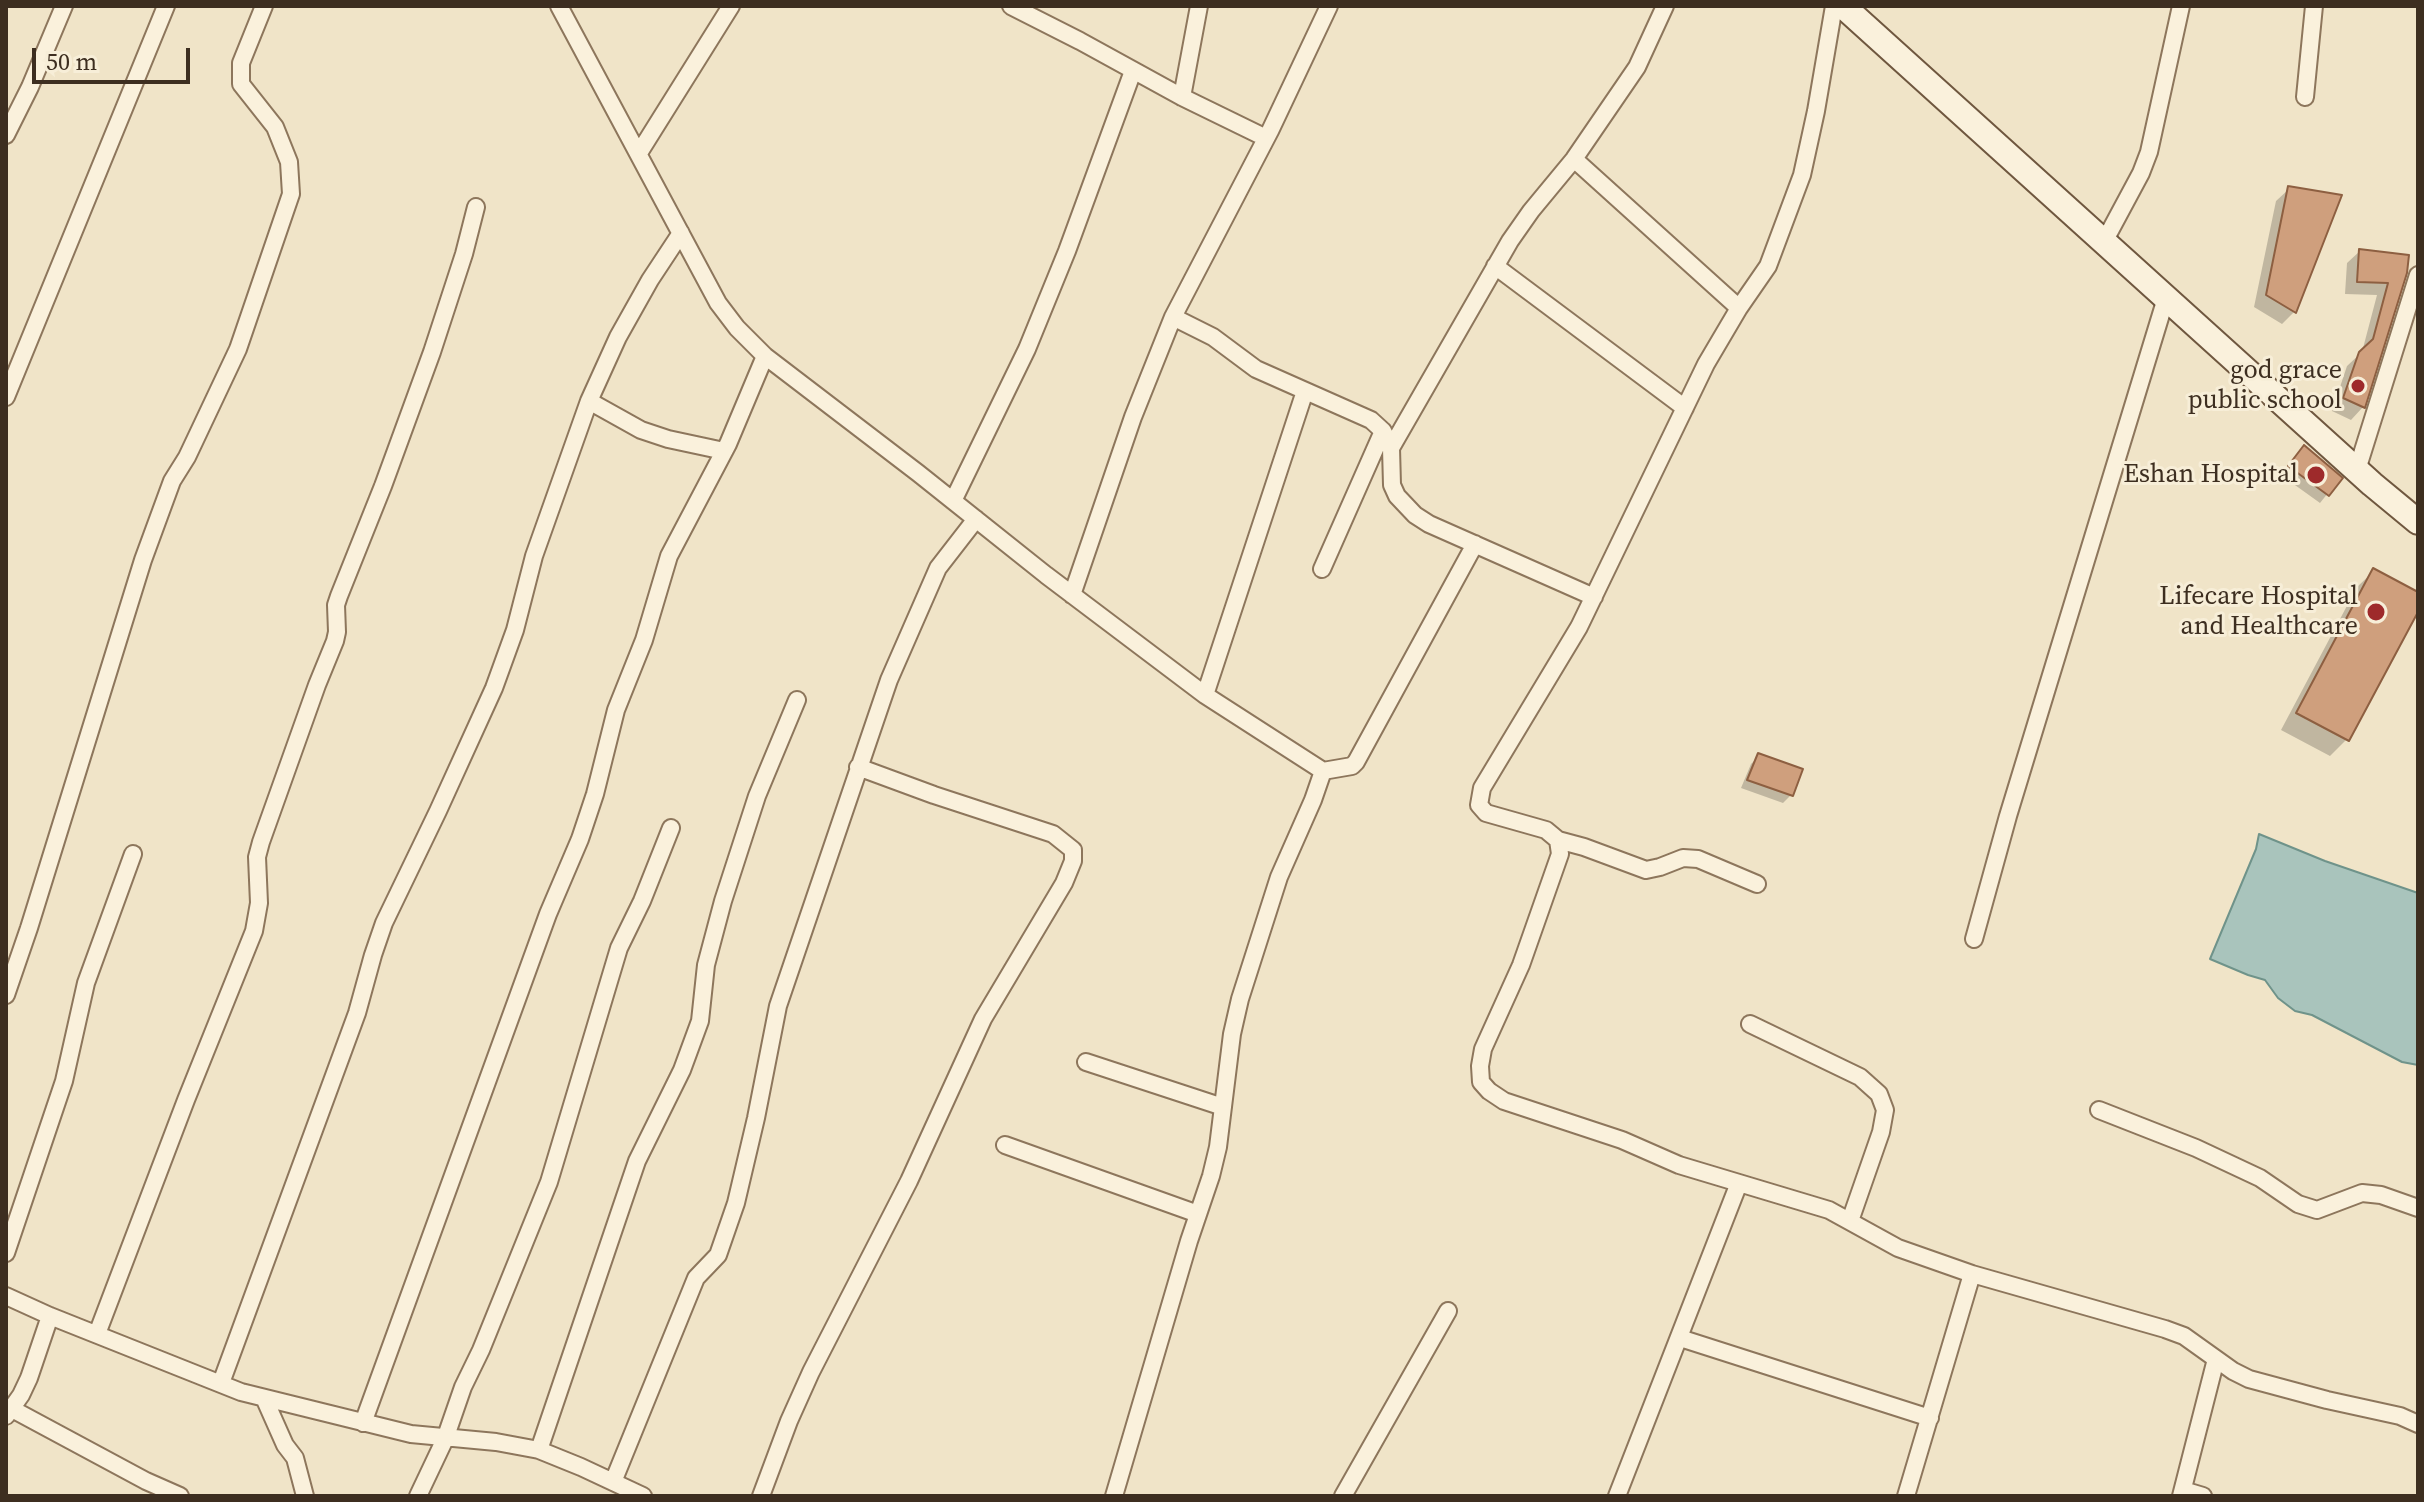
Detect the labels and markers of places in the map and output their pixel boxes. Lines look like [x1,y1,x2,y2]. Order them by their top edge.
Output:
place label: god grace public school [2188,355,2342,416]
marker: god grace public school [2349,377,2367,395]
place label: Eshan Hospital [2123,459,2298,491]
marker: Eshan Hospital [2305,464,2327,486]
place label: Lifecare Hospital and Healthcare [2159,581,2358,642]
marker: Lifecare Hospital and Healthcare [2365,601,2387,623]

